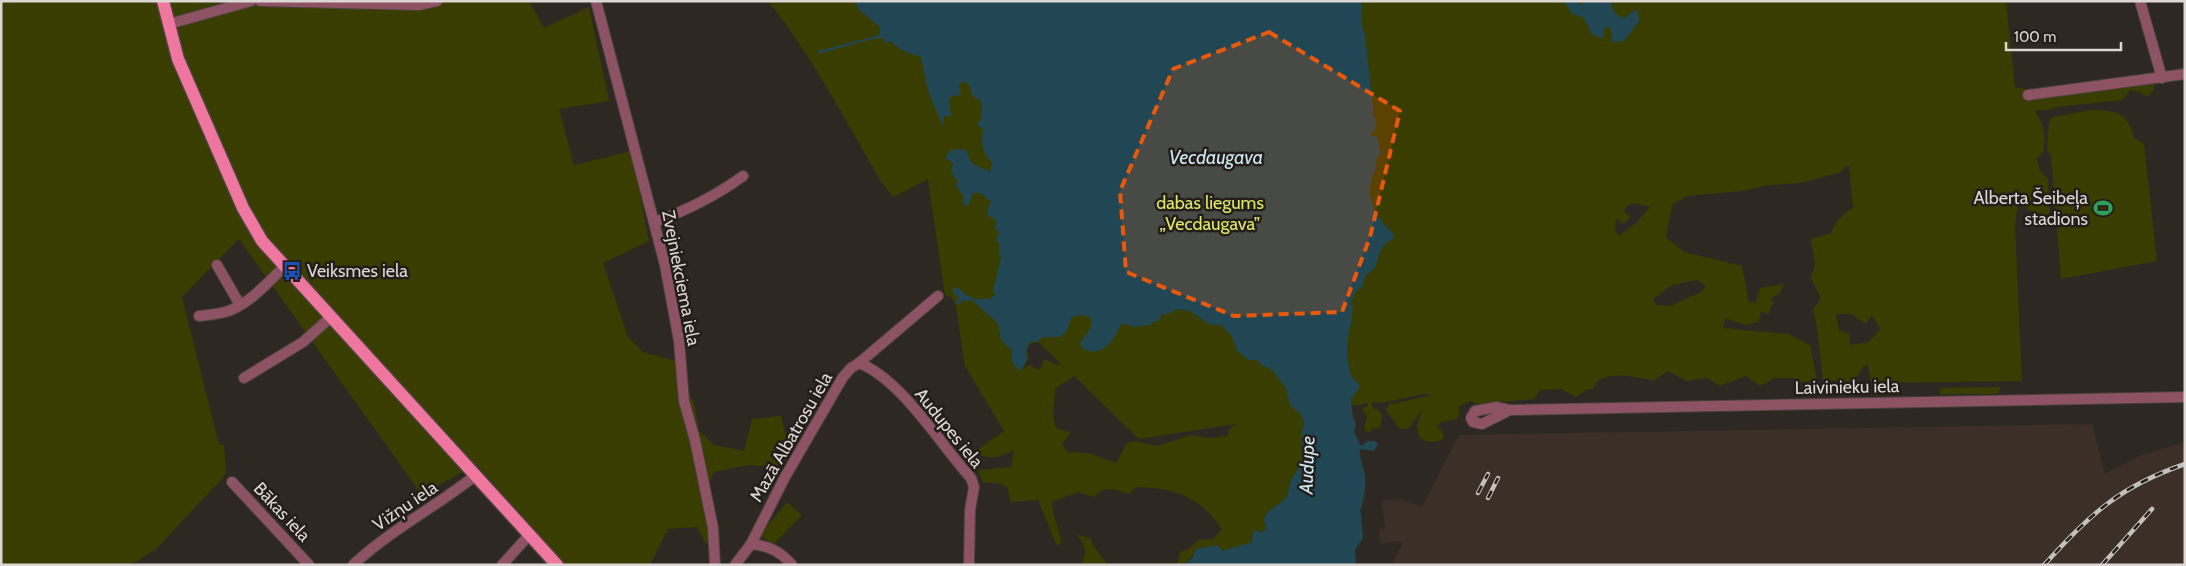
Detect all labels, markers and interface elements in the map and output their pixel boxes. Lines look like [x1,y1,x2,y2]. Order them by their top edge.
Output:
scale bar [2006,20,2121,52]
text: 100 m [2014,28,2056,46]
water label: Vecdaugava [1169,146,1263,169]
place label: Alberta Šeibeļa stadions [1974,187,2088,230]
park label: dabas liegums „Vecdaugava” [1156,192,1264,235]
sports icon: Alberta Šeibeļa stadions [2092,197,2114,219]
street label: Zvejniekciema iela [657,208,705,348]
bus stop icon: Veiksmes iela [281,260,303,282]
place label: Veiksmes iela [307,260,408,282]
street label: Mazā Albatrosu iela [745,368,837,506]
street label: Laivinieku iela [1794,375,1900,399]
street label: Audupes iela [910,384,988,473]
water label: Audupe [1294,435,1320,495]
street label: Vižņu iela [368,476,442,537]
street label: Bākas iela [249,478,315,547]

